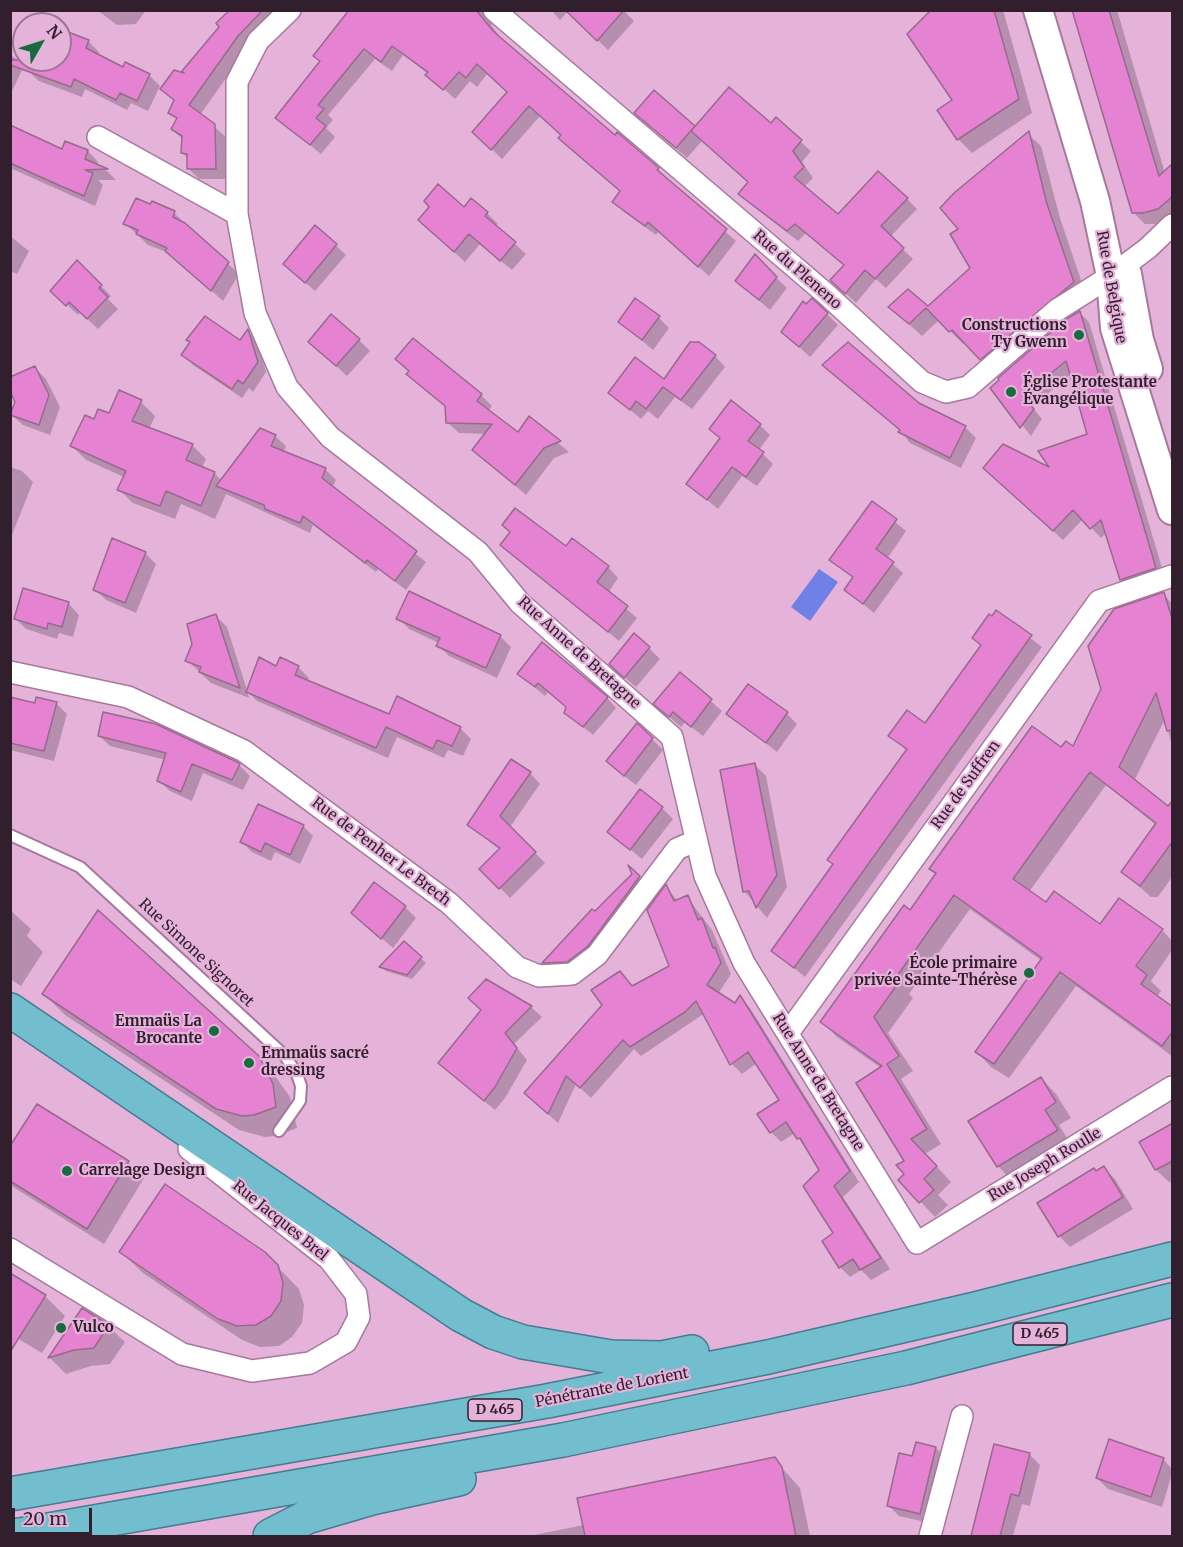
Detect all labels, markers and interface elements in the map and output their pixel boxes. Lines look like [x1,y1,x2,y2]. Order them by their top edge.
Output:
north arrow [12,12,72,72]
text: N [43,21,66,43]
street label: Rue du Pleneno [749,227,845,313]
street label: Rue de Belgique [1092,229,1130,345]
place label: Constructions Ty Gwenn [962,317,1067,352]
marker: Constructions Ty Gwenn [1072,328,1086,342]
place label: Église Protestante Évangélique [1023,374,1157,409]
marker: Église Protestante Évangélique [1004,385,1018,399]
street label: Rue Anne de Bretagne [514,593,644,713]
street label: Rue de Suffren [928,737,1004,833]
street label: Rue de Penher Le Brech [308,794,454,910]
street label: Rue Simone Signoret [135,895,257,1011]
place label: École primaire privée Sainte-Thérèse [854,955,1017,990]
marker: École primaire privée Sainte-Thérèse [1022,966,1036,980]
street label: Rue Anne de Bretagne [768,1010,868,1154]
place label: Emmaüs La Brocante [115,1013,202,1048]
marker: Emmaüs La Brocante [207,1024,221,1038]
place label: Emmaüs sacré dressing [261,1045,369,1080]
marker: Emmaüs sacré dressing [242,1056,256,1070]
street label: Rue Joseph Roulle [985,1124,1105,1206]
place label: Carrelage Design [79,1162,205,1180]
marker: Carrelage Design [60,1164,74,1178]
street label: Rue Jacques Brel [229,1177,331,1265]
place label: Vulco [73,1319,114,1337]
marker: Vulco [54,1321,68,1335]
road number: D 465 [1013,1323,1067,1345]
street label: Pénétrante de Lorient [534,1364,690,1412]
road number: D 465 [468,1399,522,1421]
scale bar [15,1496,94,1534]
text: 20 m [23,1507,67,1530]

